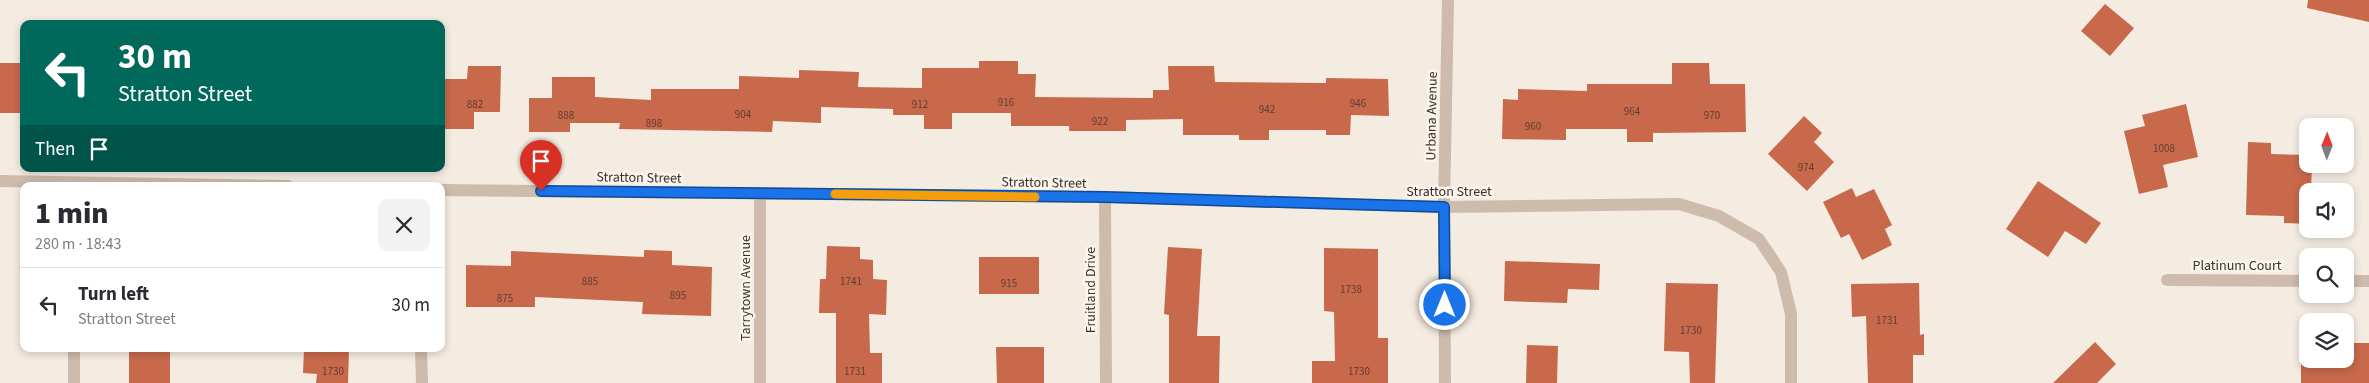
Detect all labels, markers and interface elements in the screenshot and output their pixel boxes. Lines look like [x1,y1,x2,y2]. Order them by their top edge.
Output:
text: 30 m [118,32,192,82]
icon: left [35,40,100,105]
street label: Urbana Avenue [1421,71,1443,161]
text: Stratton Street [118,78,252,110]
house number: 916 [998,95,1015,110]
house number: 946 [1350,96,1367,111]
house number: 882 [467,97,483,112]
house number: 912 [912,97,928,112]
house number: 942 [1259,102,1275,117]
house number: 964 [1624,104,1641,119]
house number: 904 [735,107,752,122]
house number: 888 [558,108,575,123]
house number: 970 [1704,108,1720,123]
house number: 922 [1092,114,1108,129]
house number: 898 [646,116,663,131]
north arrow [2299,118,2354,172]
map controls [2299,118,2354,368]
house number: 960 [1525,119,1541,134]
icon: arrive [85,135,113,163]
text: Then [35,136,75,163]
pin [520,140,562,191]
house number: 1008 [2153,141,2175,156]
icon: arrive [527,147,555,175]
house number: 974 [1798,160,1815,175]
street label: Stratton Street [596,167,682,189]
street label: Stratton Street [1001,172,1087,194]
street label: Stratton Street [1406,182,1492,202]
button: sound [2299,183,2354,238]
text: 1 min [35,192,109,235]
button: close [378,199,430,251]
text: 280 m · 18:43 [35,233,122,255]
street label: Tarrytown Avenue [736,235,756,341]
street label: Fruitland Drive [1081,247,1101,333]
button: search [2299,248,2354,303]
street label: Platinum Court [2192,256,2282,276]
house number: 885 [582,274,598,289]
house number: 1741 [840,274,862,289]
house number: 915 [1001,276,1017,291]
position arrow [1418,278,1470,330]
text: Turn left [78,281,149,308]
house number: 1738 [1340,282,1362,297]
house number: 895 [670,288,686,303]
icon: left [35,291,63,319]
house number: 875 [497,291,513,306]
text: 30 m [392,292,430,319]
text: Stratton Street [78,308,176,330]
house number: 1731 [1876,313,1898,328]
button: layers [2299,313,2354,368]
house number: 1730 [1680,323,1702,338]
house number: 1730 [322,364,344,379]
house number: 1731 [844,364,866,379]
house number: 1730 [1348,364,1370,379]

